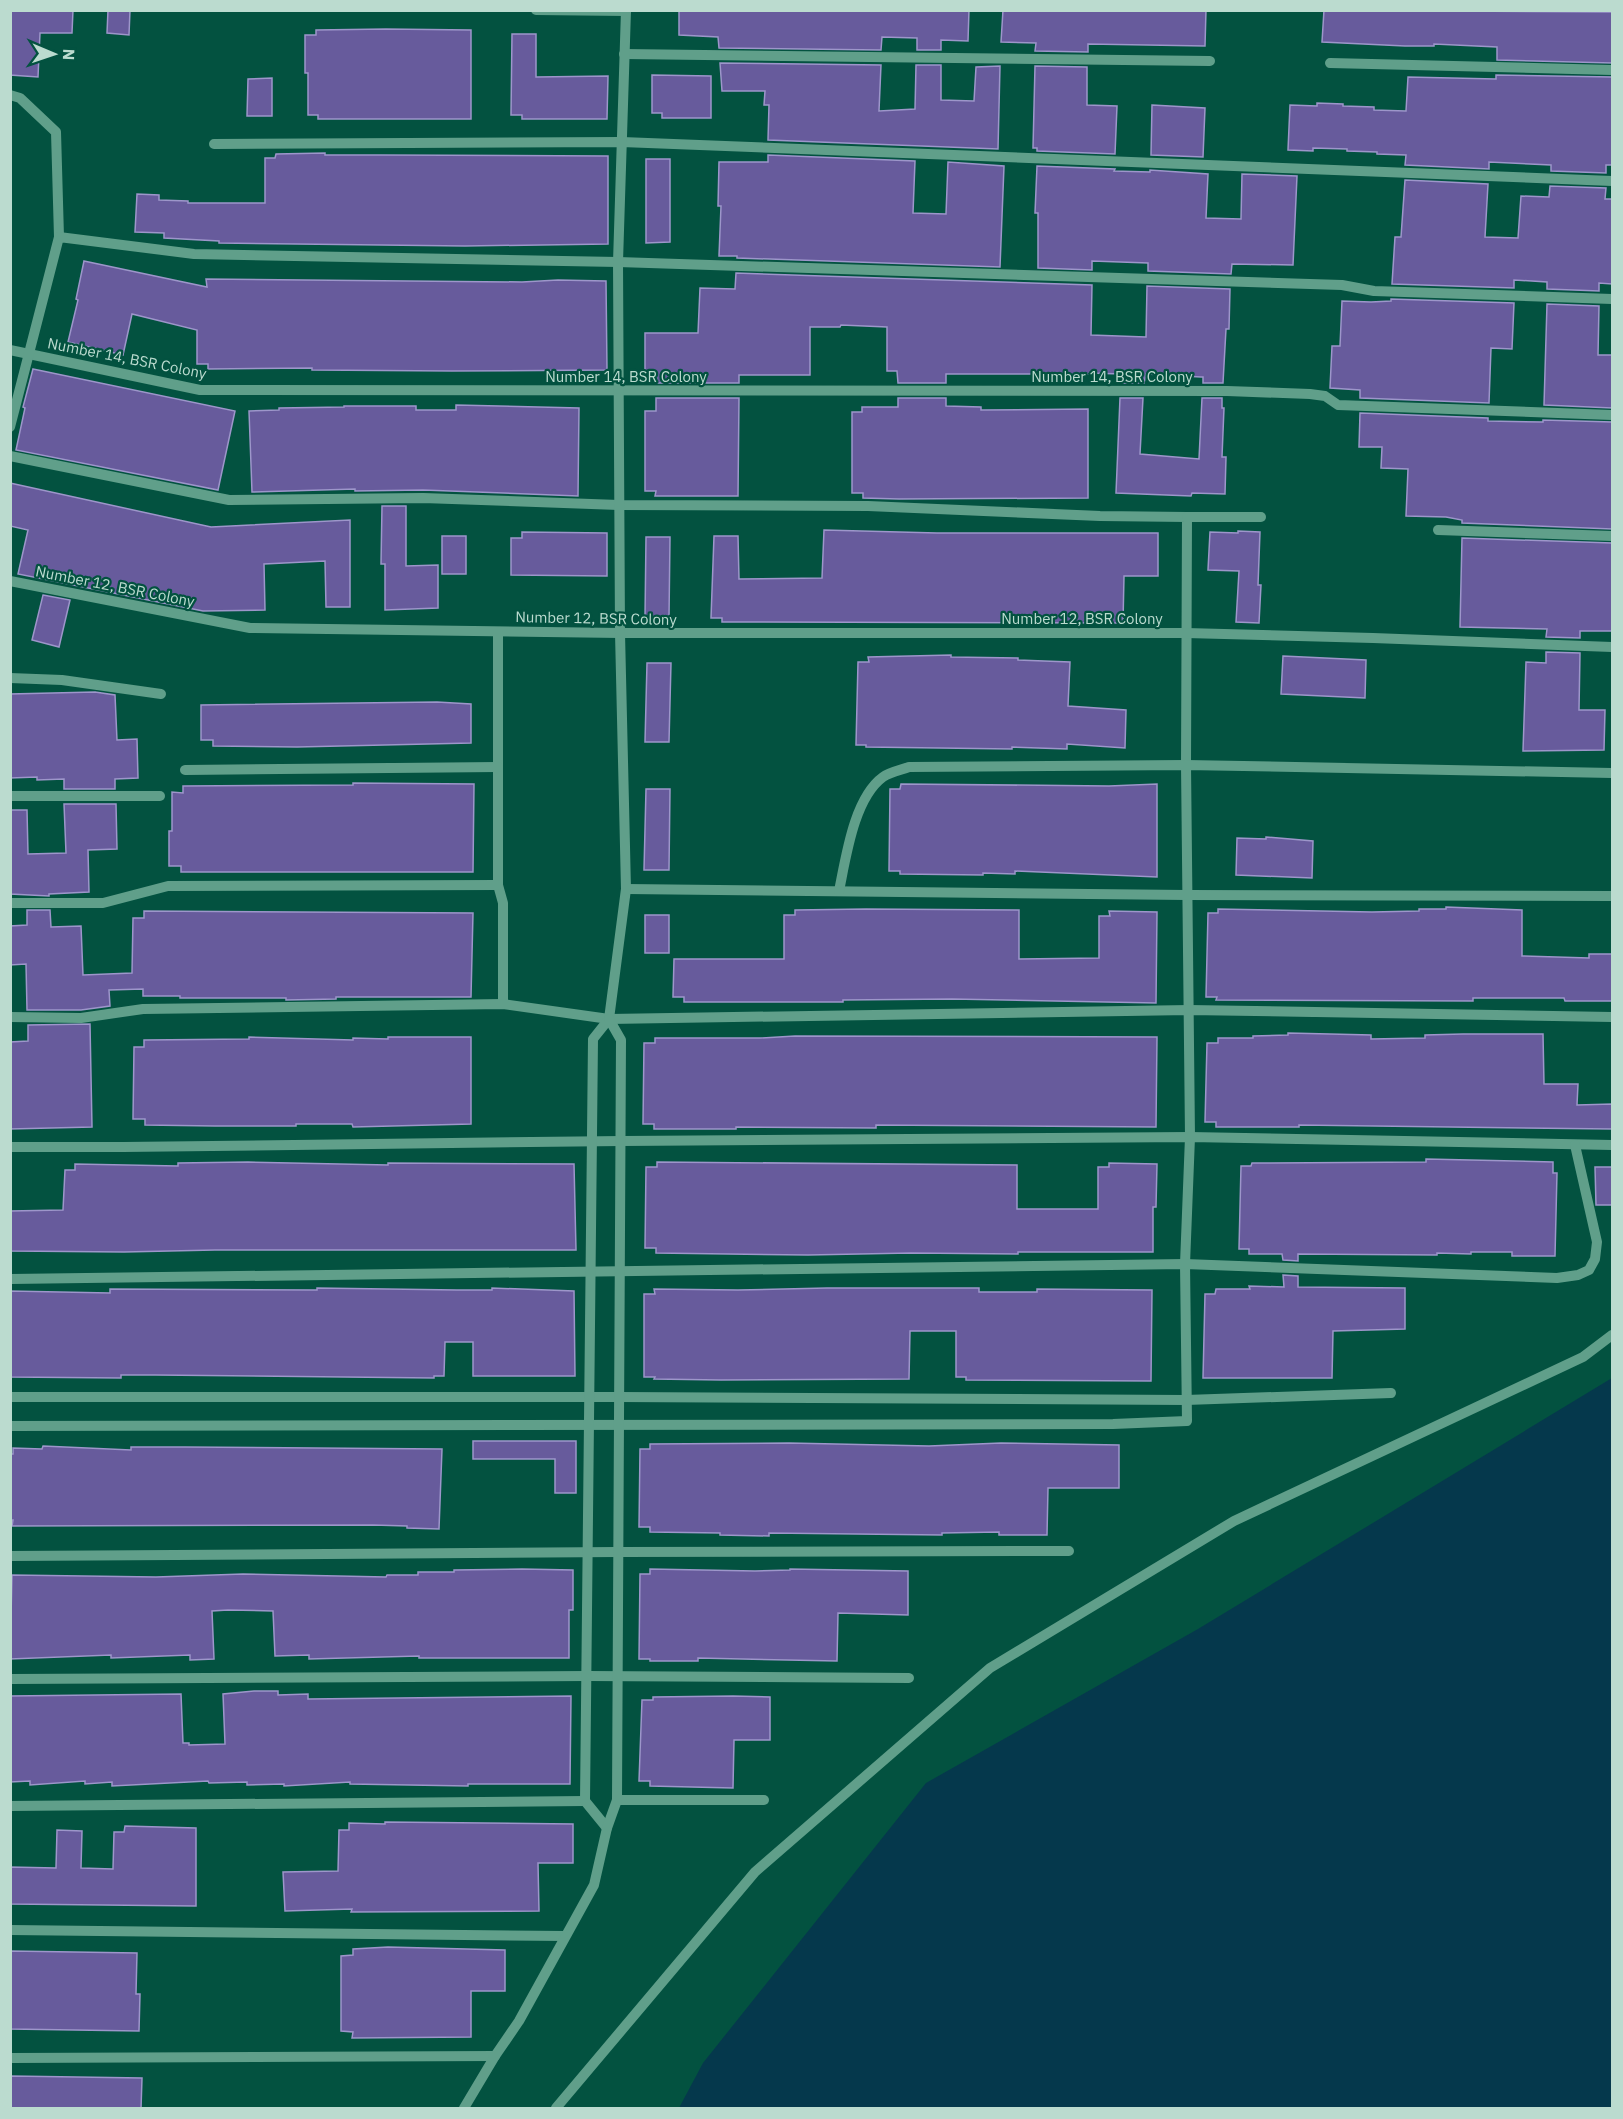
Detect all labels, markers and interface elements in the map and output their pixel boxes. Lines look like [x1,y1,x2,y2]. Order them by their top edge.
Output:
north arrow [24,24,84,84]
text: N [59,48,79,61]
street label: Number 14, BSR Colony [46,333,209,383]
street label: Number 14, BSR Colony [545,367,707,386]
street label: Number 14, BSR Colony [1031,367,1193,386]
street label: Number 12, BSR Colony [34,561,197,611]
street label: Number 12, BSR Colony [515,607,677,629]
street label: Number 12, BSR Colony [1001,609,1163,628]

